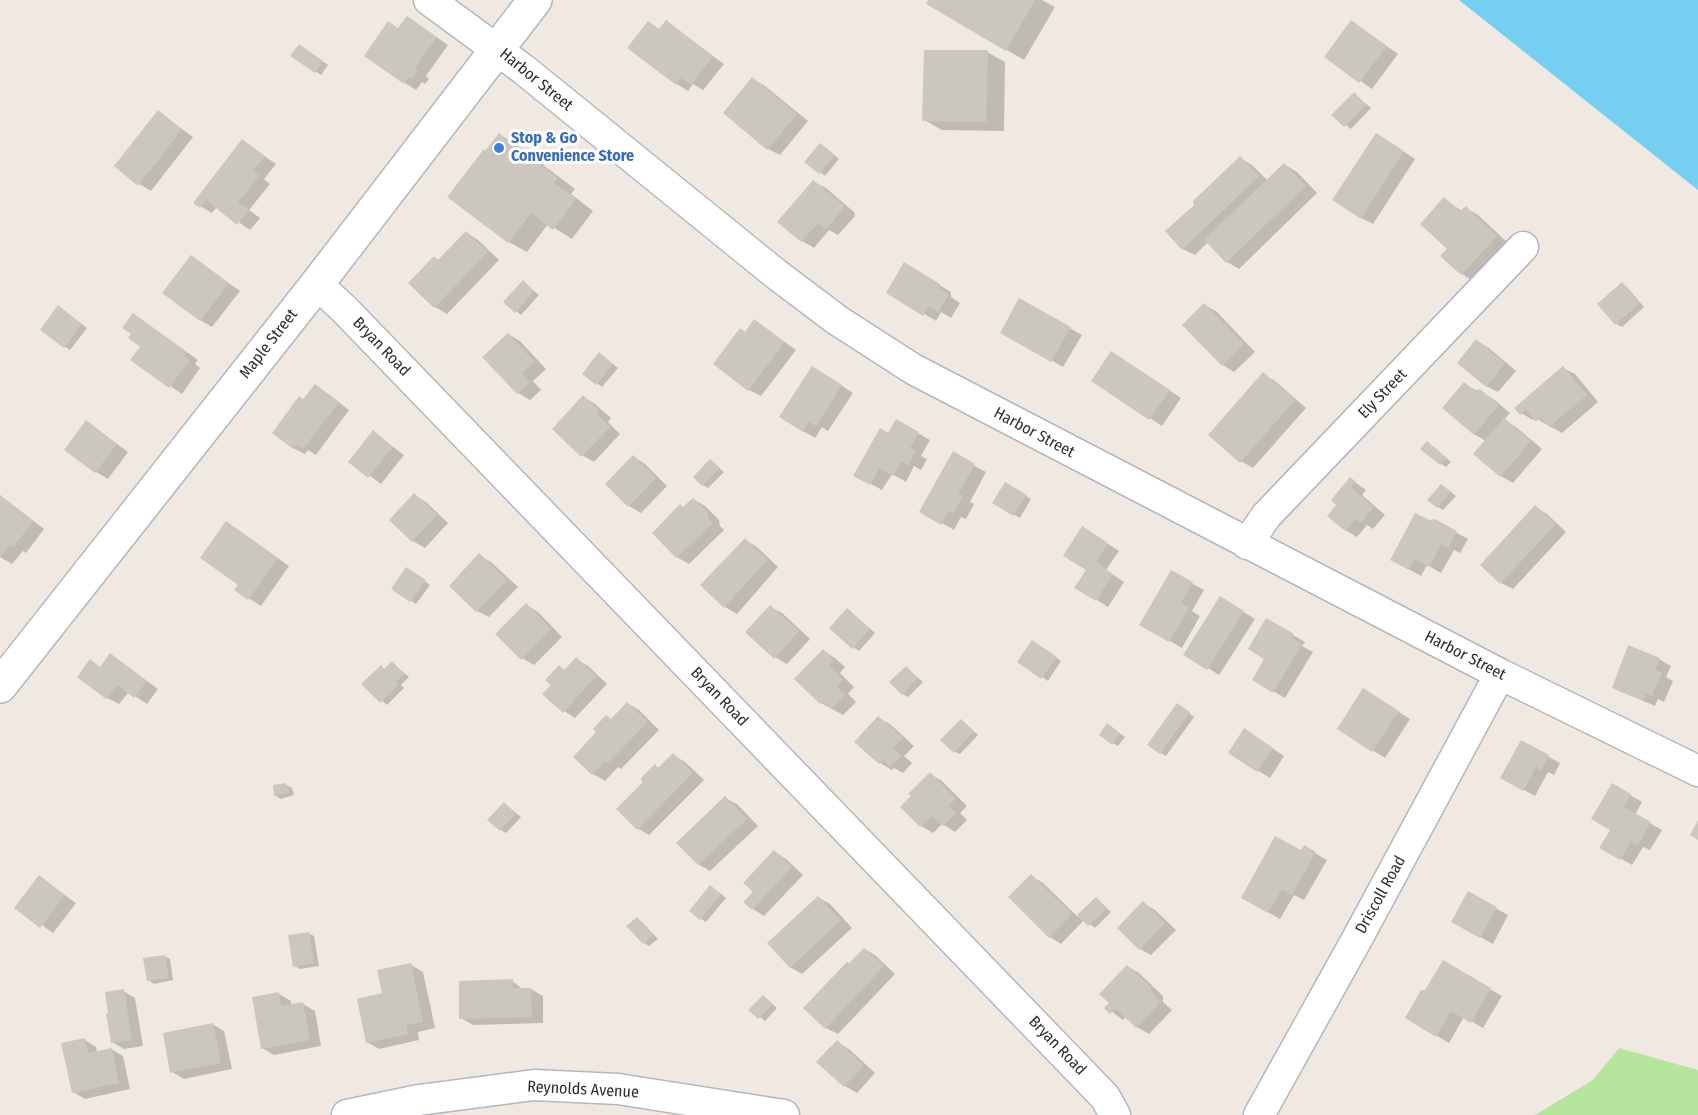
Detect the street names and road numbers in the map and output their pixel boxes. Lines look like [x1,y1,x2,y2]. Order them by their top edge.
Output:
street label: Harbor Street [495,45,577,115]
street label: Maple Street [236,305,302,383]
street label: Bryan Road [348,314,414,380]
street label: Ely Street [1355,365,1411,423]
street label: Harbor Street [990,404,1078,462]
street label: Harbor Street [1421,627,1509,685]
street label: Bryan Road [686,664,752,730]
street label: Driscoll Road [1352,853,1410,937]
street label: Bryan Road [1024,1013,1090,1079]
street label: Reynolds Avenue [527,1077,639,1103]

